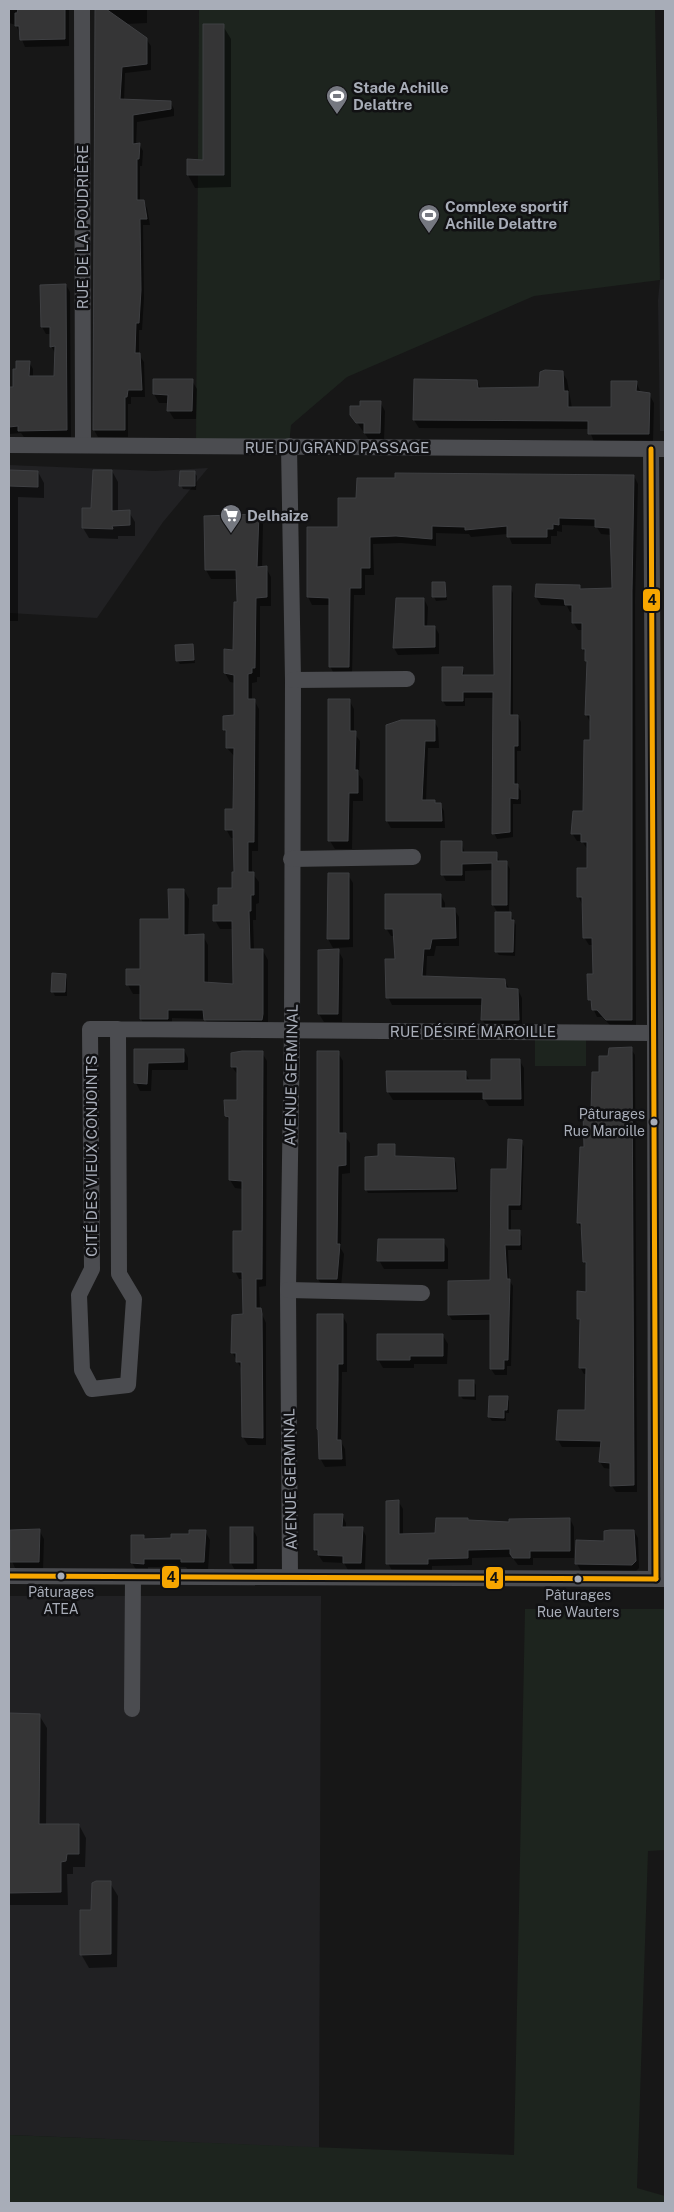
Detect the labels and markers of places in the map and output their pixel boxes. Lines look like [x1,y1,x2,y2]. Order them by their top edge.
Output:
place label: Stade Achille Delattre [353,79,449,113]
sports icon: Stade Achille Delattre [325,84,349,115]
place label: Complexe sportif Achille Delattre [445,198,568,232]
sports icon: Complexe sportif Achille Delattre [417,203,441,234]
supermarket icon: Delhaize [219,503,243,534]
place label: Delhaize [247,507,309,524]
place label: Pâturages Rue Maroille [563,1106,645,1139]
marker: Pâturages Rue Maroille [649,1117,659,1127]
marker: Pâturages ATEA [56,1571,66,1581]
marker: Pâturages Rue Wauters [573,1574,583,1584]
place label: Pâturages ATEA [28,1584,94,1617]
place label: Pâturages Rue Wauters [537,1587,619,1620]

